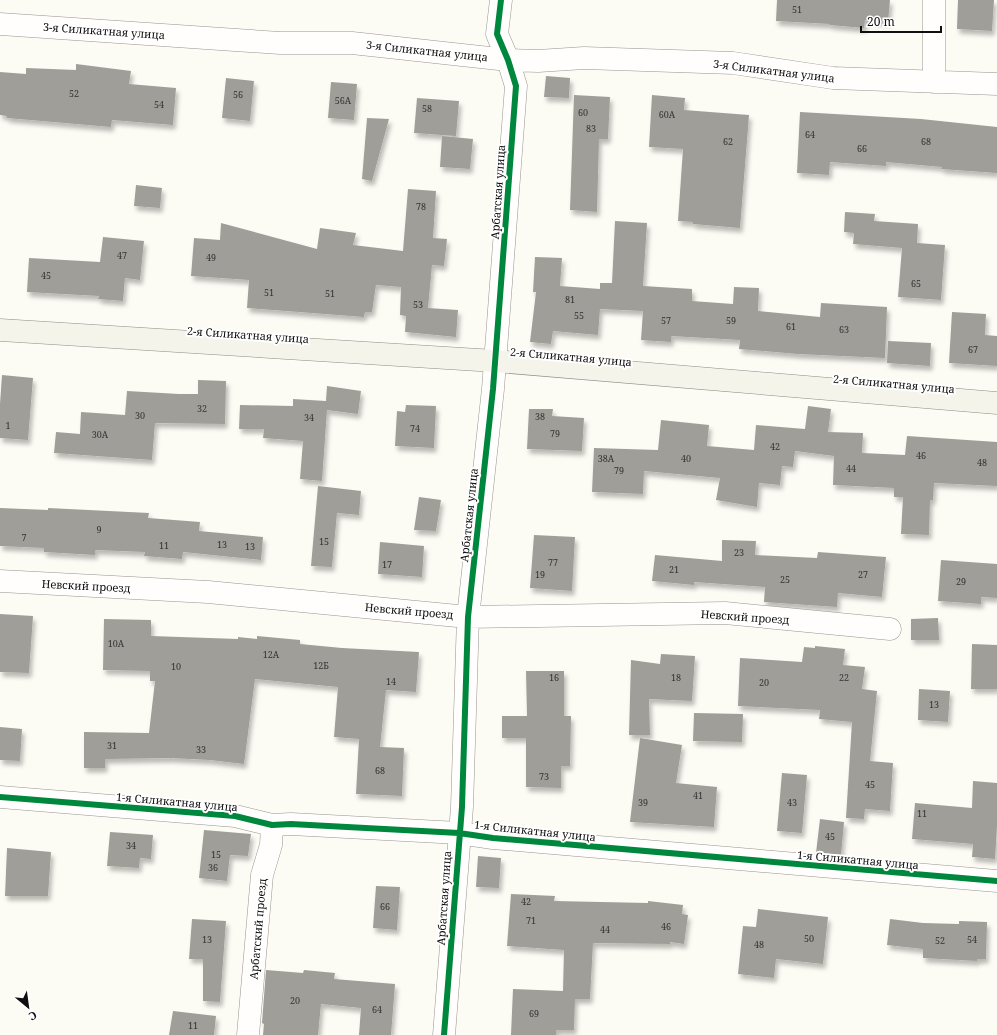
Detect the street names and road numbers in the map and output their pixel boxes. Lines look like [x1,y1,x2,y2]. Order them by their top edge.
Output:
street label: 3-я Силикатная улица [42,19,166,42]
street label: 3-я Силикатная улица [365,37,489,64]
street label: 3-я Силикатная улица [712,56,836,85]
street label: Арбатская улица [487,144,508,240]
street label: 2-я Силикатная улица [186,323,310,346]
street label: 2-я Силикатная улица [509,344,633,369]
street label: 2-я Силикатная улица [832,371,956,396]
street label: Арбатская улица [456,467,481,563]
street label: Невский проезд [41,576,131,595]
street label: Невский проезд [364,599,454,622]
street label: Невский проезд [700,606,790,627]
street label: 1-я Силикатная улица [115,789,239,814]
street label: 1-я Силикатная улица [473,817,597,844]
street label: 1-я Силикатная улица [796,847,920,872]
street label: Арбатская улица [433,850,454,946]
street label: Арбатский проезд [246,878,269,980]

